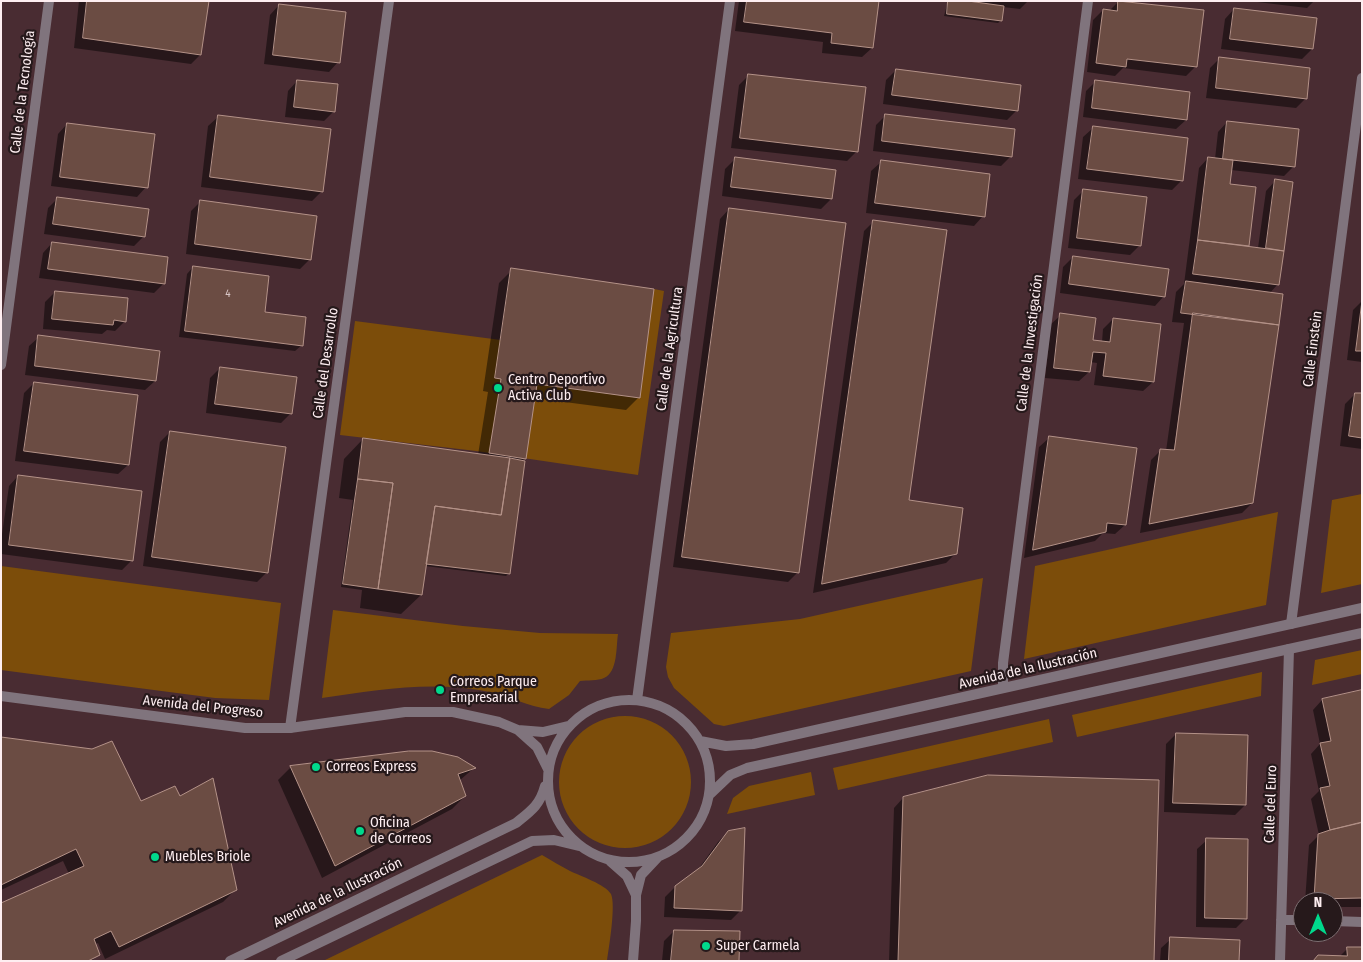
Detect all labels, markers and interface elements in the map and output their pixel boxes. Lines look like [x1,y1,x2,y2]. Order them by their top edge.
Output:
street label: Calle de la Tecnología [7,29,39,155]
street label: Calle de la Investigación [1013,273,1047,413]
street label: Calle de la Agricultura [653,286,687,412]
house number: 4 [225,287,231,301]
street label: Calle del Desarrollo [310,306,342,420]
street label: Calle Einstein [1300,310,1326,388]
place label: Centro Deportivo Activa Club [508,372,605,404]
marker: Centro Deportivo Activa Club [492,382,504,394]
street label: Avenida de la Ilustración [957,645,1099,693]
place label: Correos Parque Empresarial [450,674,537,706]
marker: Correos Parque Empresarial [434,684,446,696]
street label: Avenida del Progreso [142,692,264,722]
place label: Correos Express [326,759,416,775]
marker: Correos Express [310,761,322,773]
street label: Calle del Euro [1261,765,1281,843]
place label: Oficina de Correos [370,815,432,848]
marker: Oficina de Correos [354,825,366,837]
place label: Muebles Briole [165,849,250,865]
marker: Muebles Briole [149,851,161,863]
street label: Avenida de la Ilustración [271,854,405,932]
north arrow [1293,892,1343,942]
text: N [1314,894,1322,911]
place label: Super Carmela [716,938,800,954]
marker: Super Carmela [700,940,712,952]

